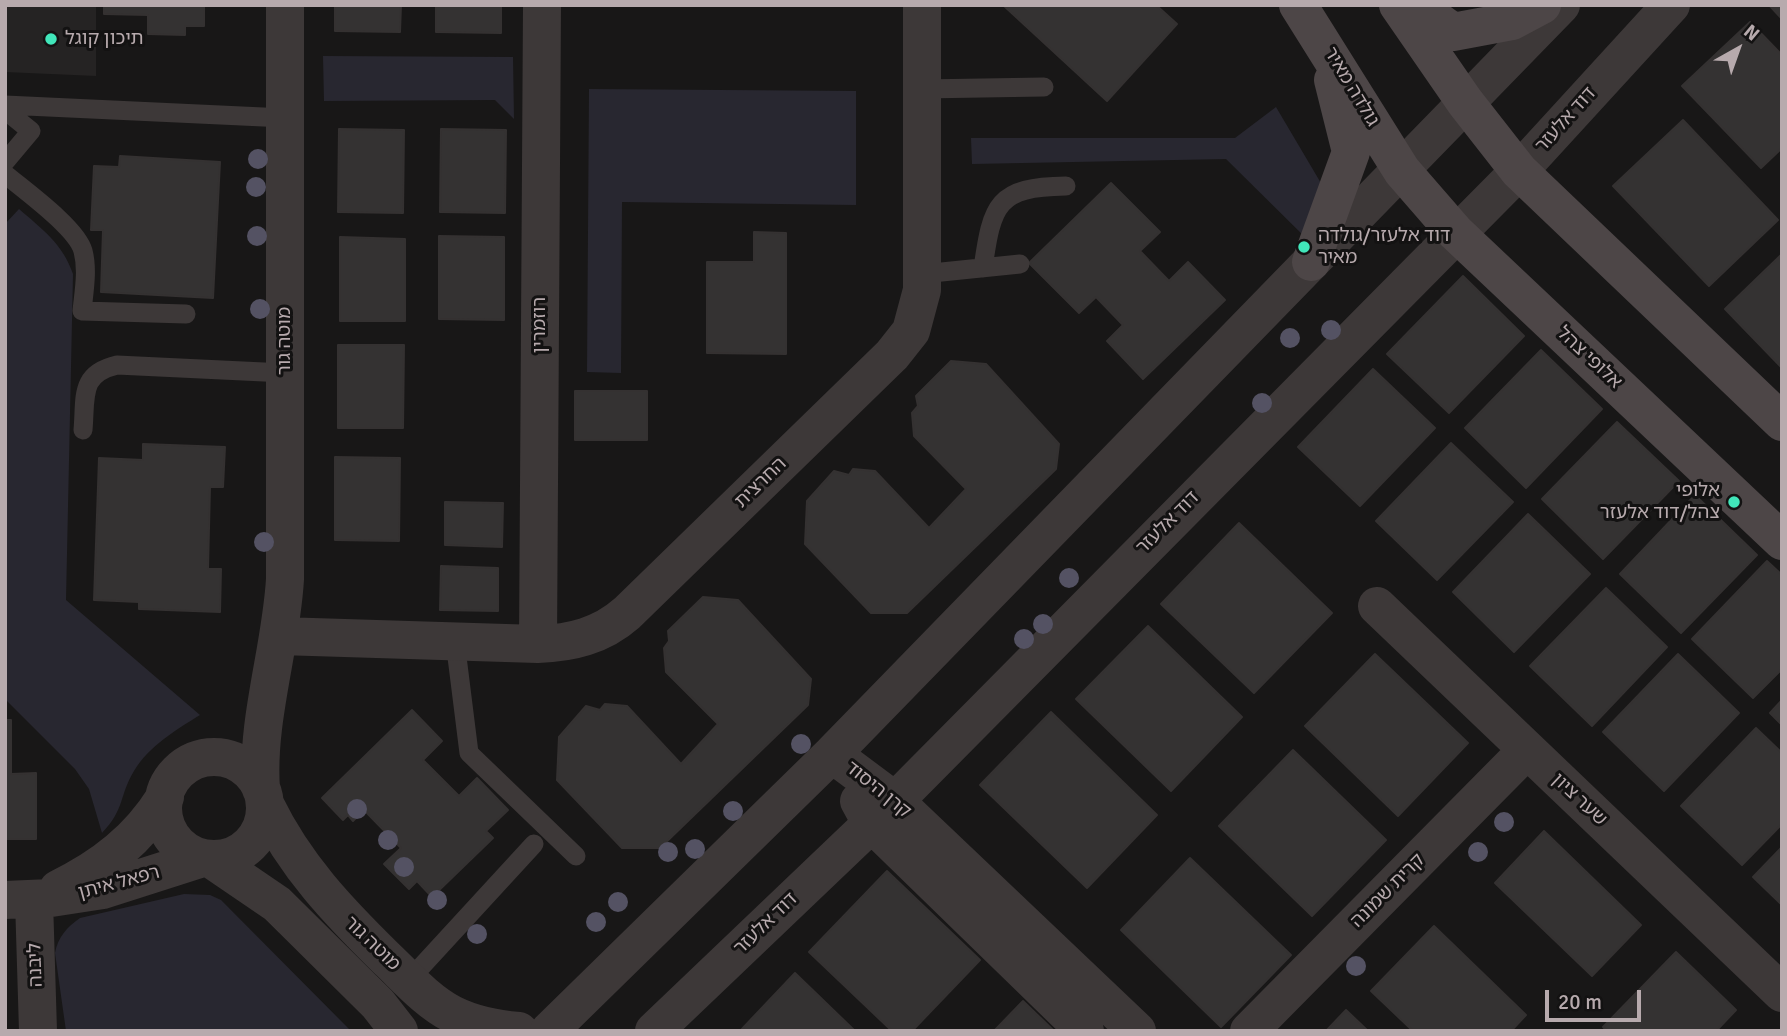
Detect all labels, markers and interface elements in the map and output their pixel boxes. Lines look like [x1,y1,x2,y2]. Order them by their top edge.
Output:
north arrow [1703,14,1773,84]
text: N [1739,19,1764,46]
place label: תיכון קוגל [65,28,143,50]
marker: תיכון קוגל [43,31,59,47]
street label: גולדה מאיר [1319,43,1383,131]
street label: דוד אלעזר [1531,83,1601,157]
place label: דוד אלעזר/גולדה מאיר [1318,225,1450,269]
marker: דוד אלעזר/גולדה מאיר [1296,239,1312,255]
street label: רוזמרין [529,297,551,353]
street label: מוטה גור [274,307,296,375]
street label: אלופי צהל [1552,322,1626,394]
street label: החרצית [730,453,792,513]
place label: אלופי צהל/דוד אלעזר [1600,480,1720,524]
street label: דוד אלעזר [1132,487,1204,559]
marker: אלופי צהל/דוד אלעזר [1726,494,1742,510]
street label: קרן היסוד [841,757,915,823]
street label: שער ציון [1547,769,1611,831]
street label: קרית שמונה [1346,849,1430,933]
street label: רפאל איתן [76,861,162,905]
street label: דוד אלעזר [729,888,803,960]
street label: מוטה גור [339,912,405,976]
street label: ליבנה [24,942,48,988]
scale bar [1549,976,1645,1020]
text: 20 m [1558,989,1602,1015]

